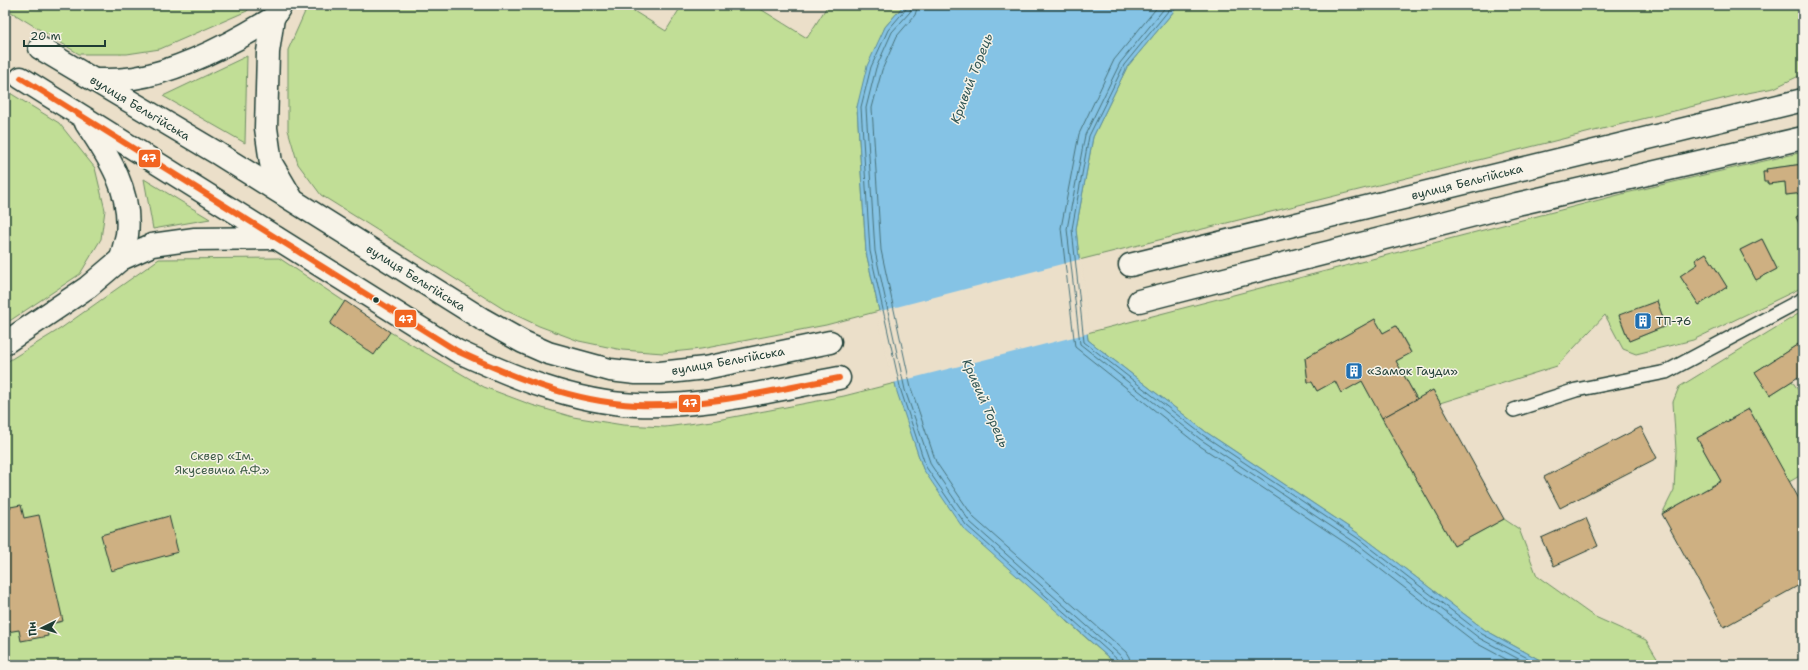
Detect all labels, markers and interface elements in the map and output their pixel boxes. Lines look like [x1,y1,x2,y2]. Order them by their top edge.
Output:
scale bar [24,22,105,48]
text: 20 m [30,28,61,44]
water label: Кривий Торець [946,30,997,126]
street label: вулиця Бельгійська [87,72,194,145]
line badge: 47 [138,149,161,168]
text: 47 [142,151,157,166]
street label: вулиця Бельгійська [1410,160,1525,204]
street label: вулиця Бельгійська [363,241,469,315]
unlabelled marker [371,295,381,305]
line badge: 47 [394,309,417,328]
building icon: ТП-76 [1633,311,1653,331]
text: 47 [399,312,414,327]
place label: ТП-76 [1656,313,1691,329]
street label: вулиця Бельгійська [670,343,786,379]
water label: Кривий Торець [958,356,1013,451]
building icon: «Замок Гауди» [1344,361,1364,381]
place label: «Замок Гауди» [1367,363,1458,379]
line badge: 47 [678,394,701,413]
text: 47 [683,396,698,411]
park label: Сквер «Ім. Якусевича А.Ф.» [175,448,270,478]
north arrow [22,608,62,648]
text: Пн [24,621,41,637]

